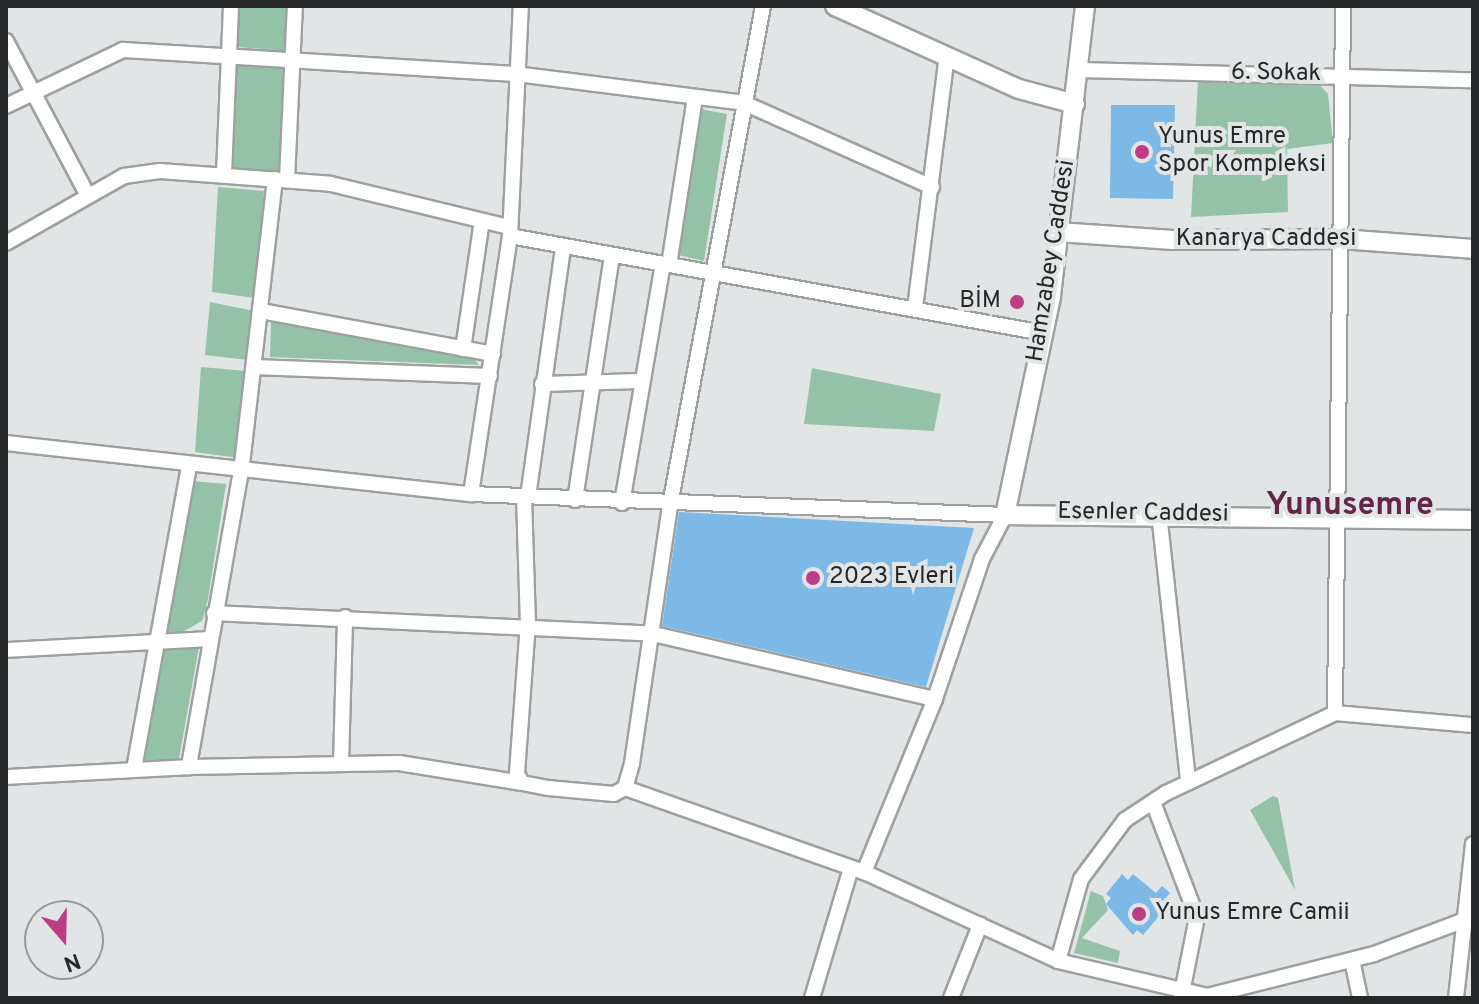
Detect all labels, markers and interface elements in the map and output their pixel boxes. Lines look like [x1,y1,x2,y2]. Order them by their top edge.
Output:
street label: 6. Sokak [1231,59,1321,89]
place label: Yunus Emre Spor Kompleksi [1158,124,1326,180]
marker: Yunus Emre Spor Kompleksi [1133,143,1151,161]
street label: Hamzabey Caddesi [1022,158,1082,364]
street label: Kanarya Caddesi [1176,226,1356,254]
place label: BİM [959,288,1001,316]
marker: BİM [1008,293,1026,311]
district label: Yunusemre [1266,487,1434,525]
street label: Esenler Caddesi [1057,498,1229,530]
place label: 2023 Evleri [829,564,954,592]
marker: 2023 Evleri [804,569,822,587]
north arrow [24,900,104,980]
place label: Yunus Emre Camii [1155,900,1350,928]
marker: Yunus Emre Camii [1130,905,1148,923]
text: N [60,946,84,977]

